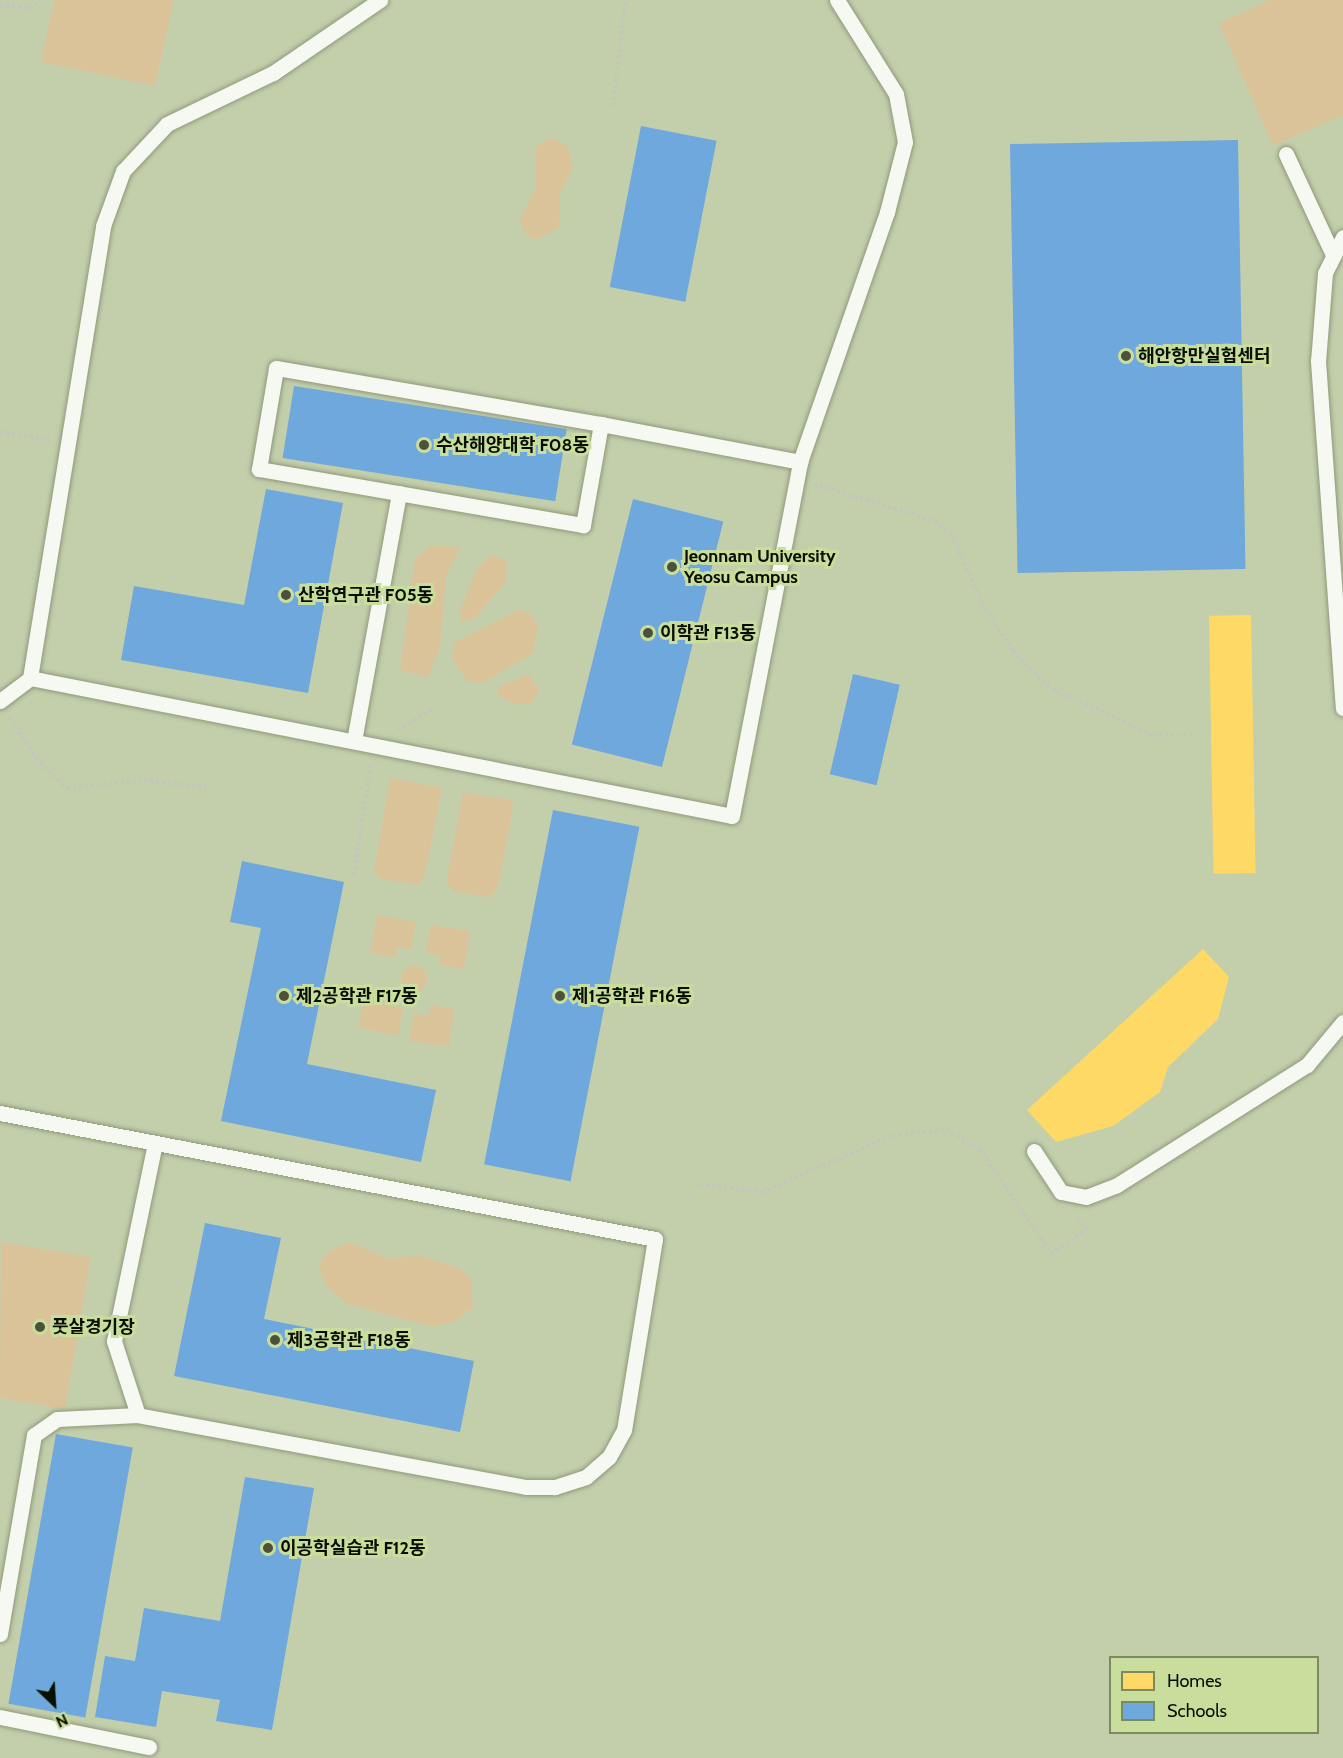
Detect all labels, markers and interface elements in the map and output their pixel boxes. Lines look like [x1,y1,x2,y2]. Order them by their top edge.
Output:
place label: 해안항만실험센터 [1138,345,1270,367]
marker: 해안항만실험센터 [1119,349,1133,363]
place label: 수산해양대학 F08동 [436,434,589,456]
marker: 수산해양대학 F08동 [417,438,431,452]
place label: Jeonnam University Yeosu Campus [684,546,836,588]
marker: Jeonnam University Yeosu Campus [665,560,679,574]
place label: 산학연구관 F05동 [298,584,433,606]
marker: 산학연구관 F05동 [279,588,293,602]
place label: 이학관 F13동 [660,622,756,644]
marker: 이학관 F13동 [641,626,655,640]
place label: 제2공학관 F17동 [296,985,418,1007]
place label: 제1공학관 F16동 [572,985,692,1007]
marker: 제2공학관 F17동 [277,989,291,1003]
marker: 제1공학관 F16동 [553,989,567,1003]
place label: 풋살경기장 [52,1316,135,1338]
marker: 풋살경기장 [33,1320,47,1334]
place label: 제3공학관 F18동 [287,1329,411,1351]
marker: 제3공학관 F18동 [268,1333,282,1347]
place label: 이공학실습관 F12동 [280,1537,426,1559]
marker: 이공학실습관 F12동 [261,1541,275,1555]
legend [1109,1656,1319,1734]
text: Homes [1167,1670,1222,1692]
north arrow [24,1674,84,1734]
text: Schools [1167,1700,1227,1722]
text: N [53,1710,71,1732]

